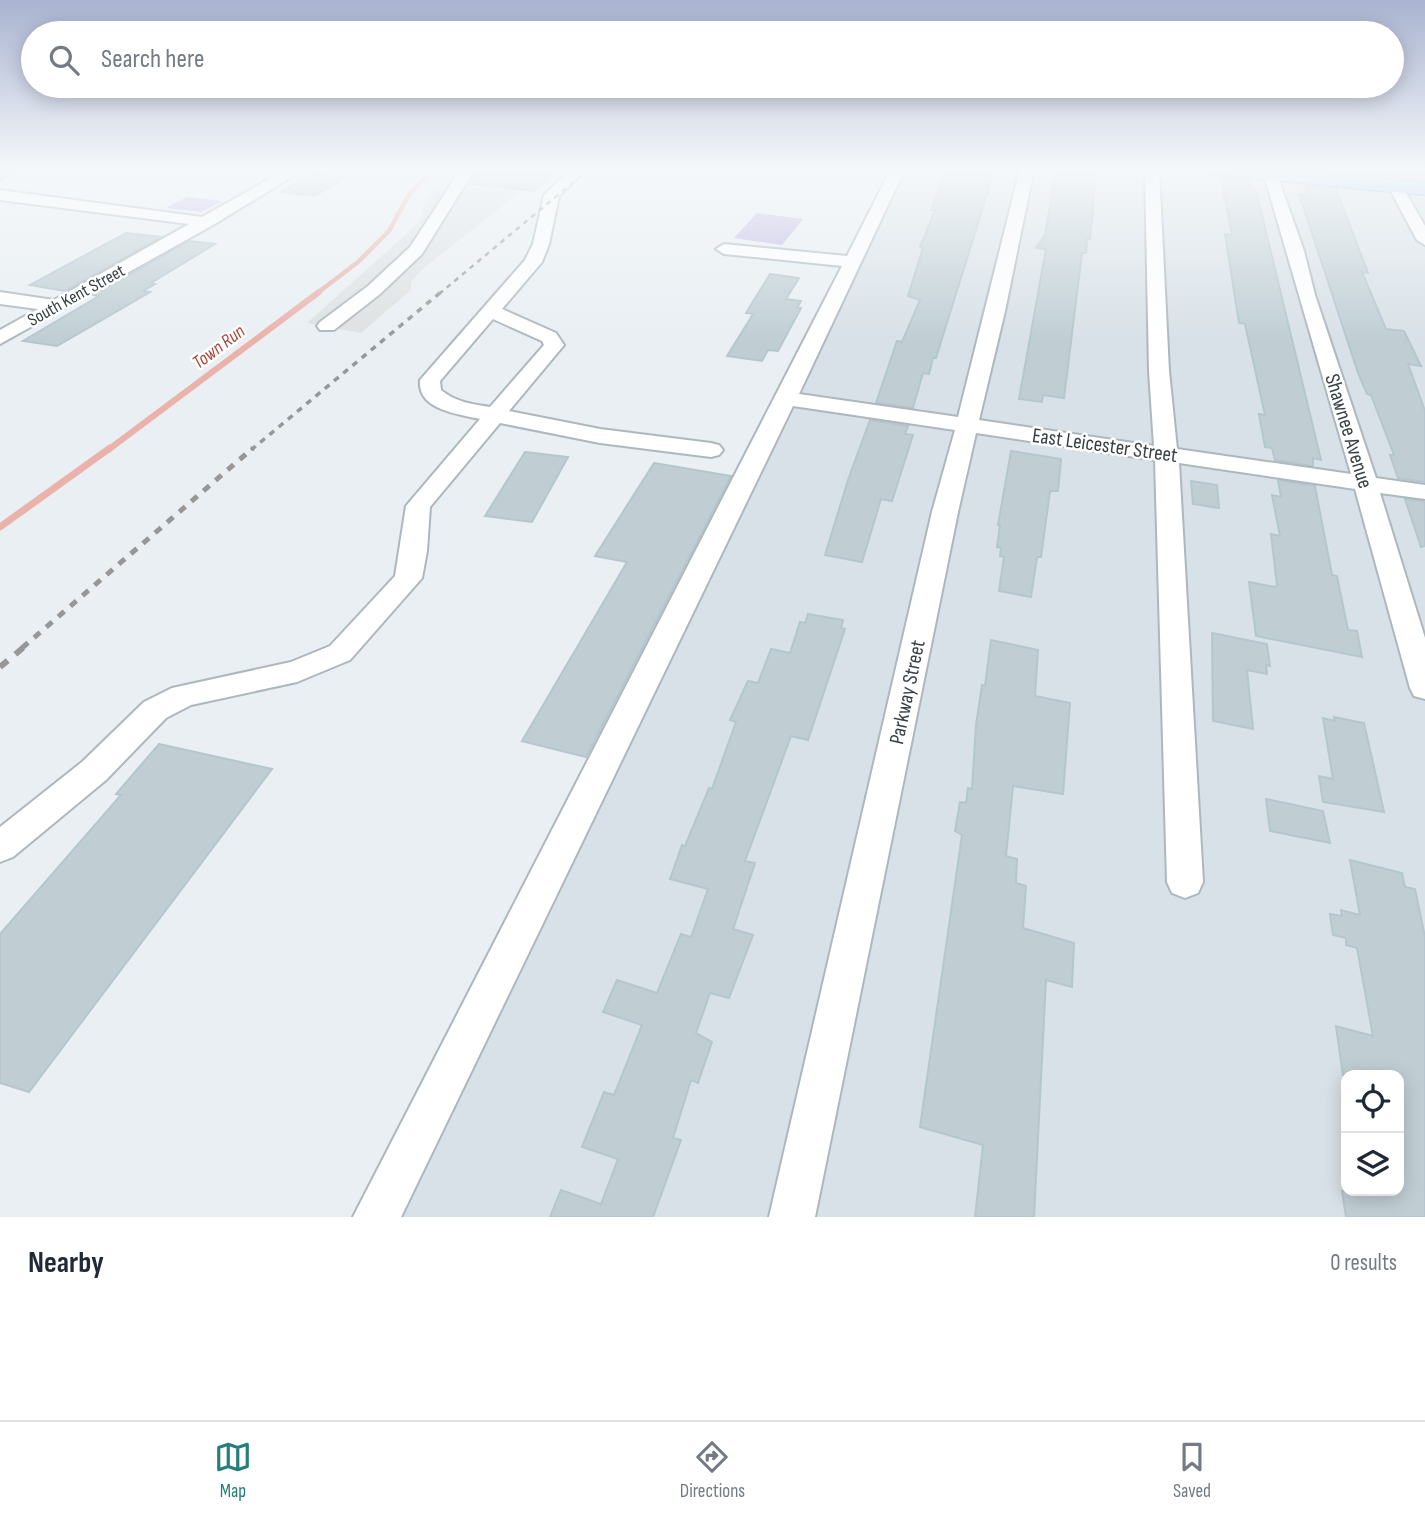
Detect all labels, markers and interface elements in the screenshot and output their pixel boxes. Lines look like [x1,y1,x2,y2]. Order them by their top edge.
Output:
search box [21,21,1404,98]
icon: search [45,41,83,79]
text: Search here [101,44,204,75]
street label: South Kent Street [24,260,129,331]
water label: Town Run [188,320,250,374]
street label: Shawnee Avenue [1319,371,1378,491]
street label: East Leicester Street [1031,423,1179,468]
street label: Parkway Street [884,638,931,747]
map controls [1341,1070,1404,1196]
button: locate [1341,1070,1404,1133]
button: layers [1341,1133,1404,1196]
text: Nearby [28,1245,104,1281]
text: 0 results [1330,1249,1397,1277]
tab: Map [214,1438,252,1503]
tab: Directions [680,1438,745,1503]
tab: Saved [1173,1438,1211,1503]

